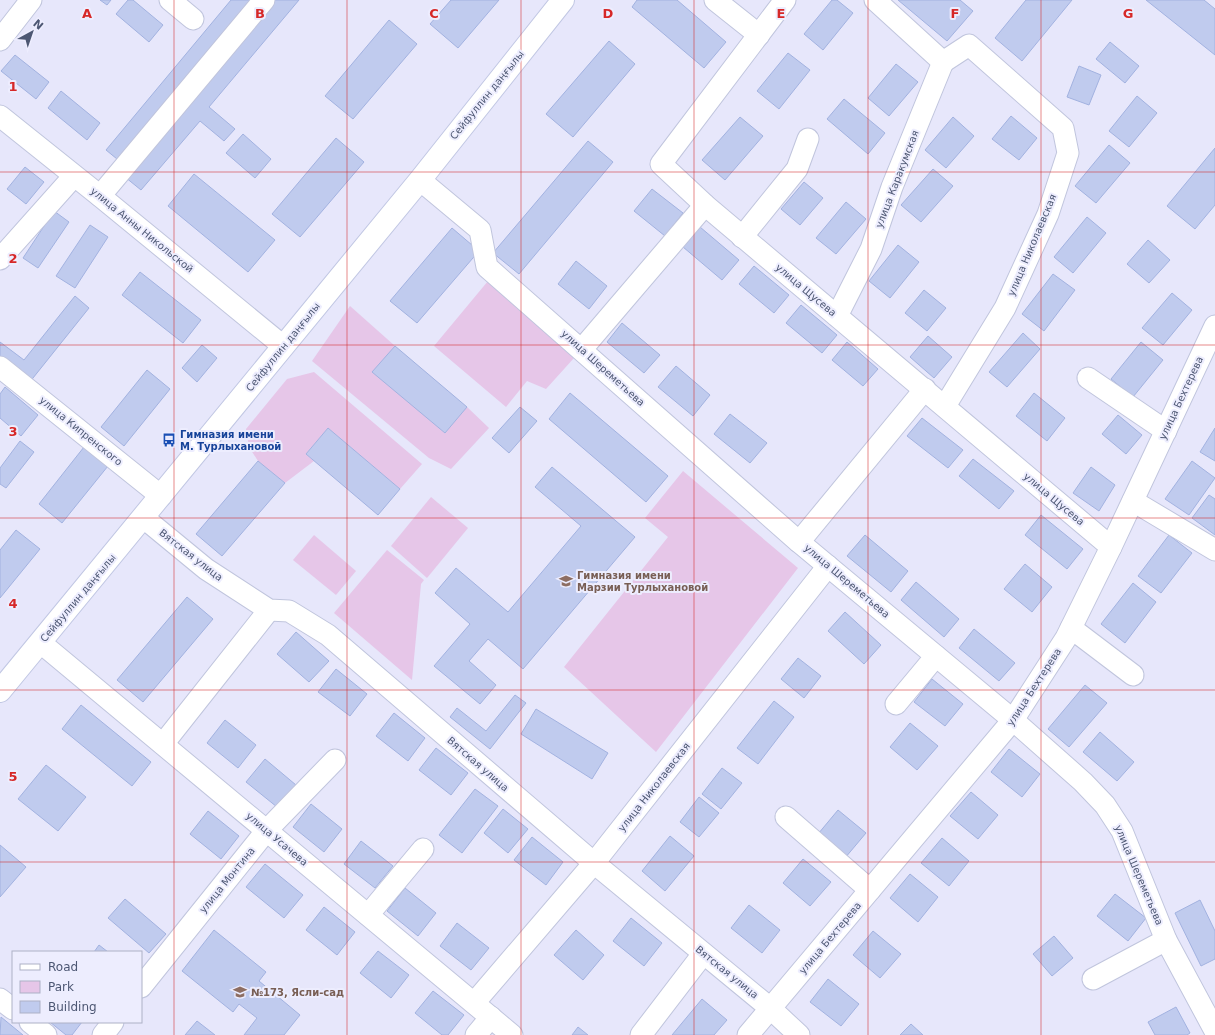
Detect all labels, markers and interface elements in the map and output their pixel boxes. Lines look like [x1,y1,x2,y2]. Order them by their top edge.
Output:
text: A [82,6,92,21]
text: B [255,6,265,21]
text: C [429,6,439,21]
text: D [603,6,614,21]
text: E [777,6,785,21]
text: F [951,6,959,21]
text: G [1123,6,1133,21]
north arrow [12,12,52,52]
text: N [30,17,46,33]
street label: Сейфуллин даңғылы [448,48,526,142]
text: 1 [8,79,18,94]
street label: улица Каракумская [873,129,921,229]
street label: улица Анны Никольской [89,185,195,275]
street label: улица Николаевская [1006,193,1058,297]
text: 2 [8,251,18,266]
street label: улица Щусева [774,262,838,318]
street label: Сейфуллин даңғылы [244,300,322,394]
street label: улица Шереметьева [559,328,647,408]
street label: улица Бехтерева [1157,355,1205,441]
street label: улица Кипренского [37,394,125,468]
text: 3 [8,424,18,439]
place label: Гимназия имени М. Турлыхановой [180,429,281,452]
bus stop icon: Гимназия имени М. Турлыхановой [161,432,177,448]
street label: улица Щусева [1022,471,1086,527]
street label: Вятская улица [157,527,225,583]
street label: улица Шереметьева [802,542,892,620]
street label: Сейфуллин даңғылы [38,552,118,644]
place label: Гимназия имени Марзии Турлыхановой [577,570,708,593]
school or university icon: Гимназия имени Марзии Турлыхановой [558,573,574,589]
text: 4 [8,596,18,611]
street label: улица Бехтерева [1005,646,1063,728]
street label: Вятская улица [445,734,511,794]
street label: улица Николаевская [616,741,692,833]
text: 5 [8,769,18,784]
street label: улица Усачева [244,810,310,868]
street label: улица Шереметьева [1113,823,1165,927]
street label: улица Монтина [197,845,257,915]
street label: улица Бехтерева [797,900,863,976]
street label: Вятская улица [693,943,761,1001]
legend [12,951,142,1023]
text: Road [48,960,78,974]
text: Park [48,980,74,994]
school or university icon: №173, Ясли-сад [232,984,248,1000]
place label: №173, Ясли-сад [251,987,344,998]
text: Building [48,1000,97,1014]

